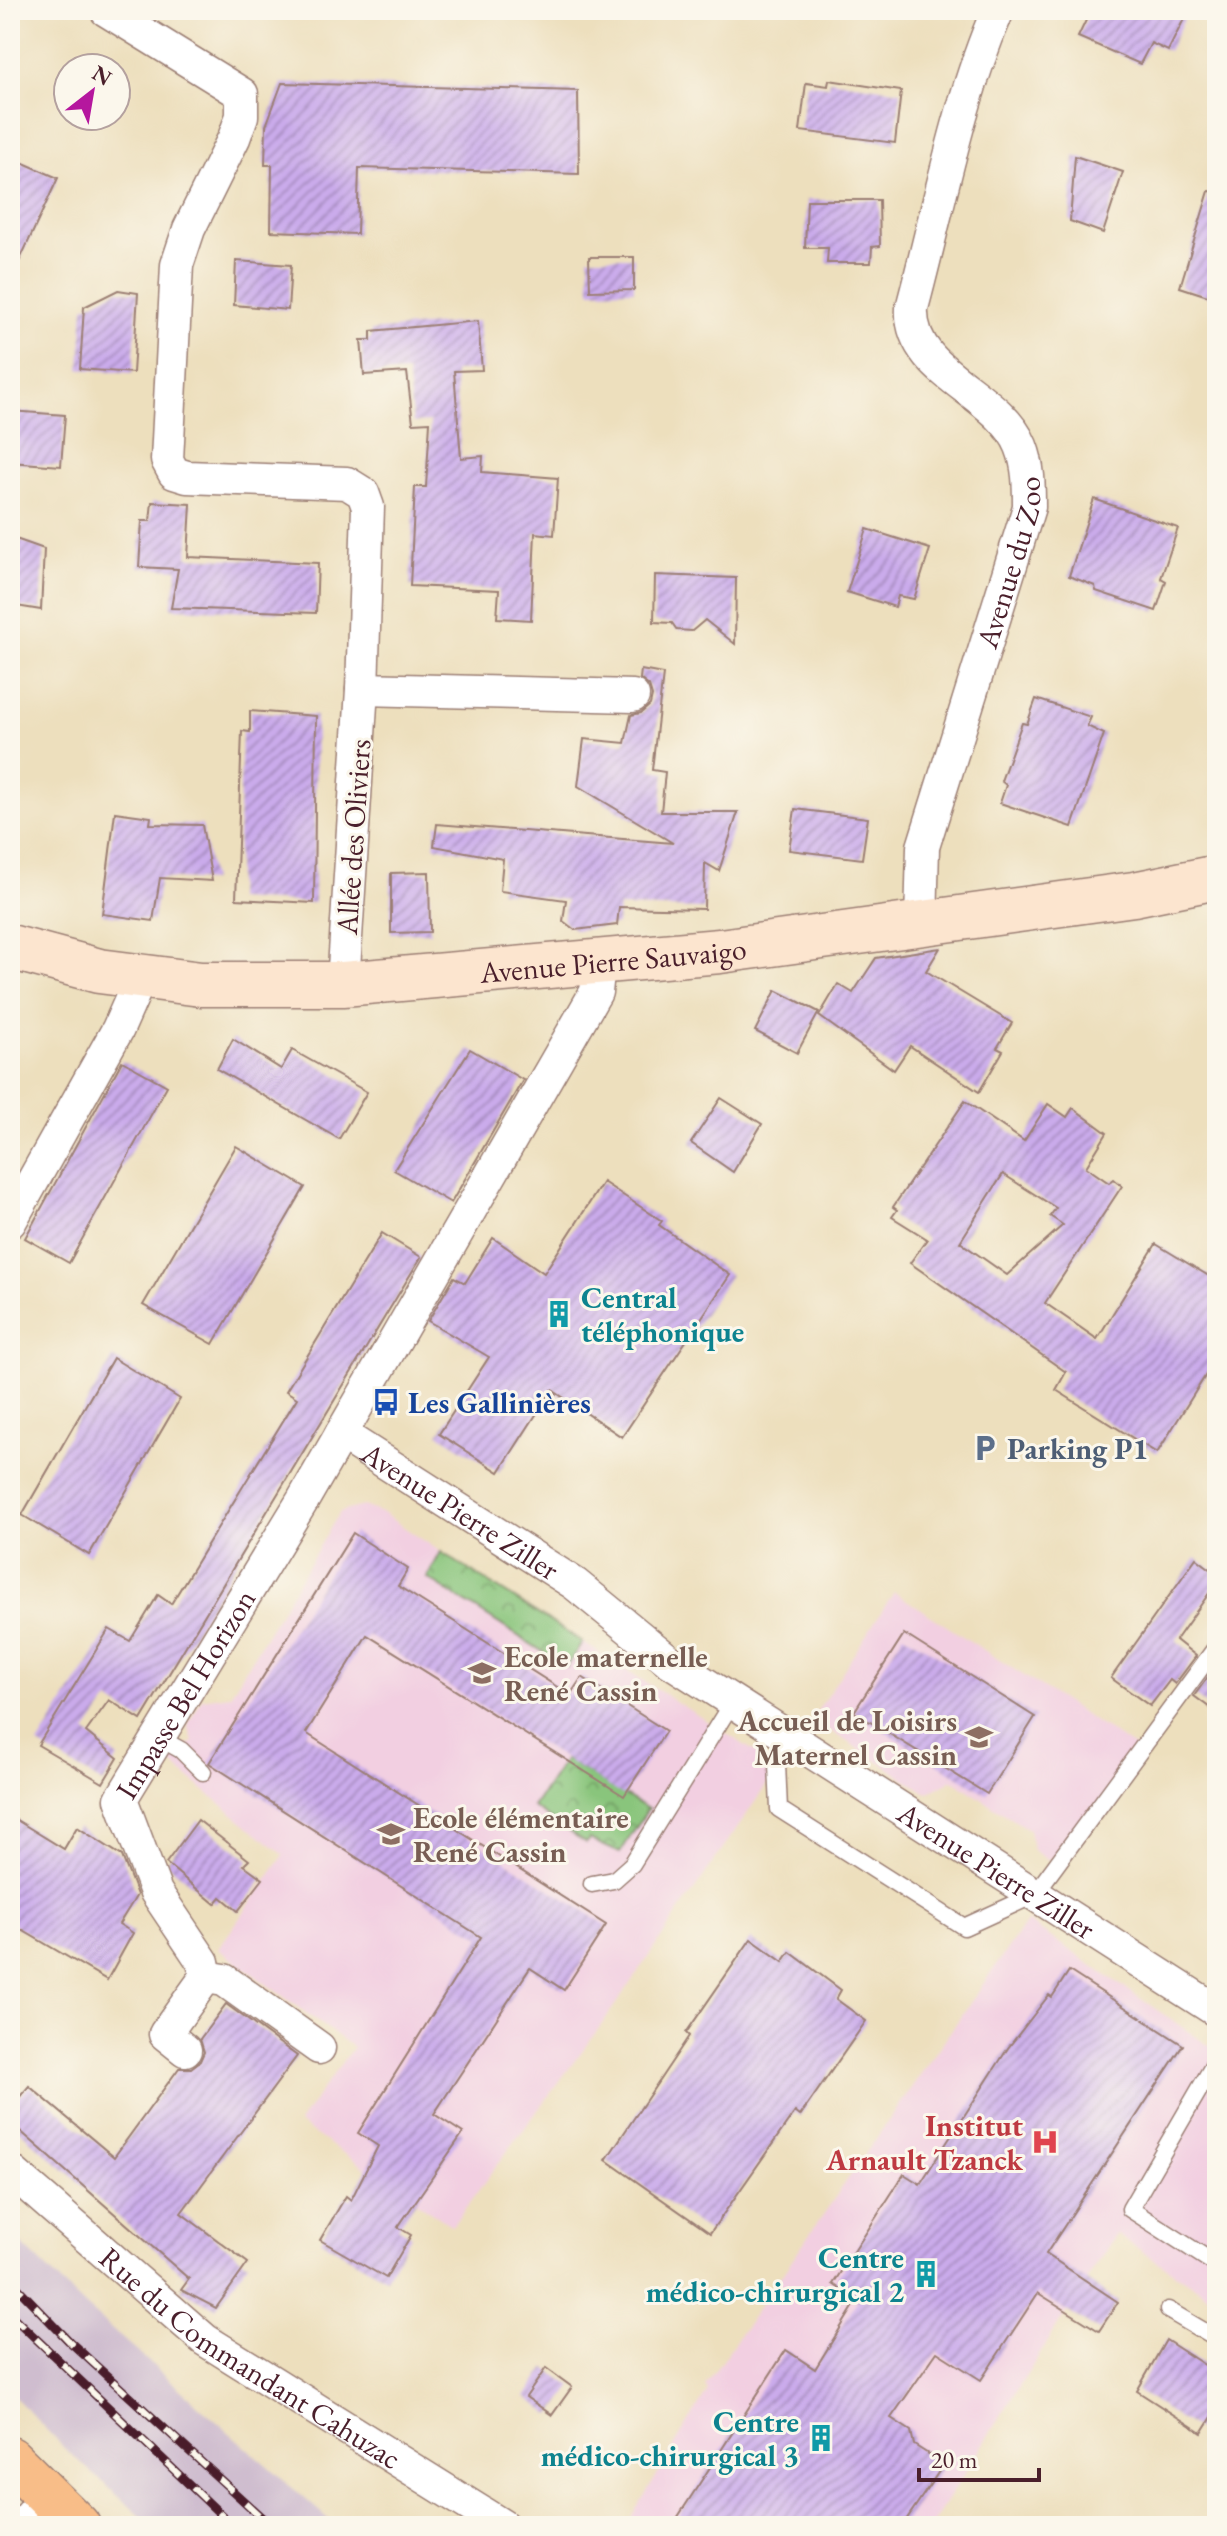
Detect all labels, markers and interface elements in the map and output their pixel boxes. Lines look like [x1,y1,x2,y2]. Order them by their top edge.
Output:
north arrow [52,52,132,132]
text: N [87,58,117,92]
street label: Avenue du Zoo [966,476,1049,654]
street label: Allée des Oliviers [327,738,379,937]
street label: Avenue Pierre Sauvaigo [477,928,749,992]
place label: Central téléphonique [581,1278,744,1351]
building icon: Central téléphonique [544,1299,574,1329]
place label: Les Gallinières [408,1383,591,1422]
bus stop icon: Les Gallinières [371,1387,401,1417]
place label: Parking P1 [1007,1429,1148,1468]
street label: Avenue Pierre Ziller [354,1432,567,1588]
parking icon: Parking P1 [970,1433,1000,1463]
street label: Impasse Bel Horizon [106,1582,264,1806]
place label: Ecole maternelle René Cassin [504,1637,708,1710]
school or university icon: Ecole maternelle René Cassin [467,1658,497,1688]
place label: Accueil de Loisirs Maternel Cassin [736,1701,957,1774]
school or university icon: Accueil de Loisirs Maternel Cassin [964,1722,994,1752]
street label: Avenue Pierre Ziller [890,1792,1103,1948]
place label: Ecole élémentaire René Cassin [413,1798,629,1871]
school or university icon: Ecole élémentaire René Cassin [376,1819,406,1849]
place label: Institut Arnault Tzanck [825,2106,1024,2179]
hospital icon: Institut Arnault Tzanck [1030,2127,1060,2157]
street label: Rue du Commandant Cahuzac [92,2238,409,2477]
place label: Centre médico-chirurgical 2 [646,2238,904,2311]
building icon: Centre médico-chirurgical 2 [911,2259,941,2289]
place label: Centre médico-chirurgical 3 [541,2402,799,2475]
building icon: Centre médico-chirurgical 3 [806,2423,836,2453]
scale bar [919,2432,1039,2482]
text: 20 m [931,2444,978,2475]

